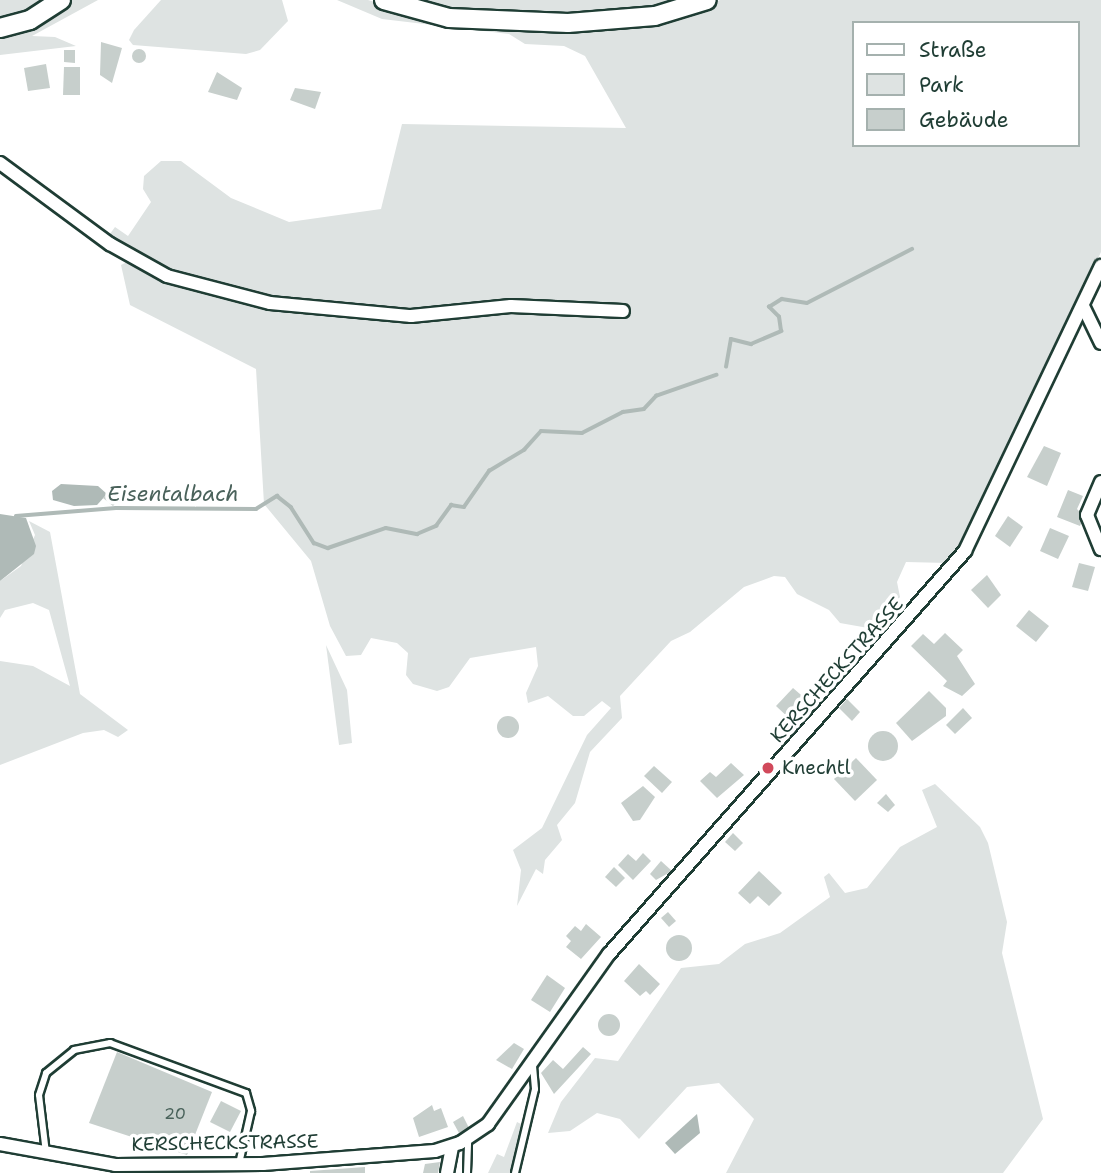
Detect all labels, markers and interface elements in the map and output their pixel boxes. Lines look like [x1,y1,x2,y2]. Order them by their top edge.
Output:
legend [852,21,1080,147]
text: Straße [919,36,987,64]
text: Park [919,71,964,99]
text: Gebäude [919,106,1009,134]
water label: Eisentalbach [107,481,239,507]
street label: KERSCHECKSTRASSE [766,593,908,747]
place label: Knechtl [782,757,851,779]
marker: Knechtl [760,760,776,776]
house number: 20 [164,1104,186,1124]
street label: KERSCHECKSTRASSE [131,1130,319,1156]

